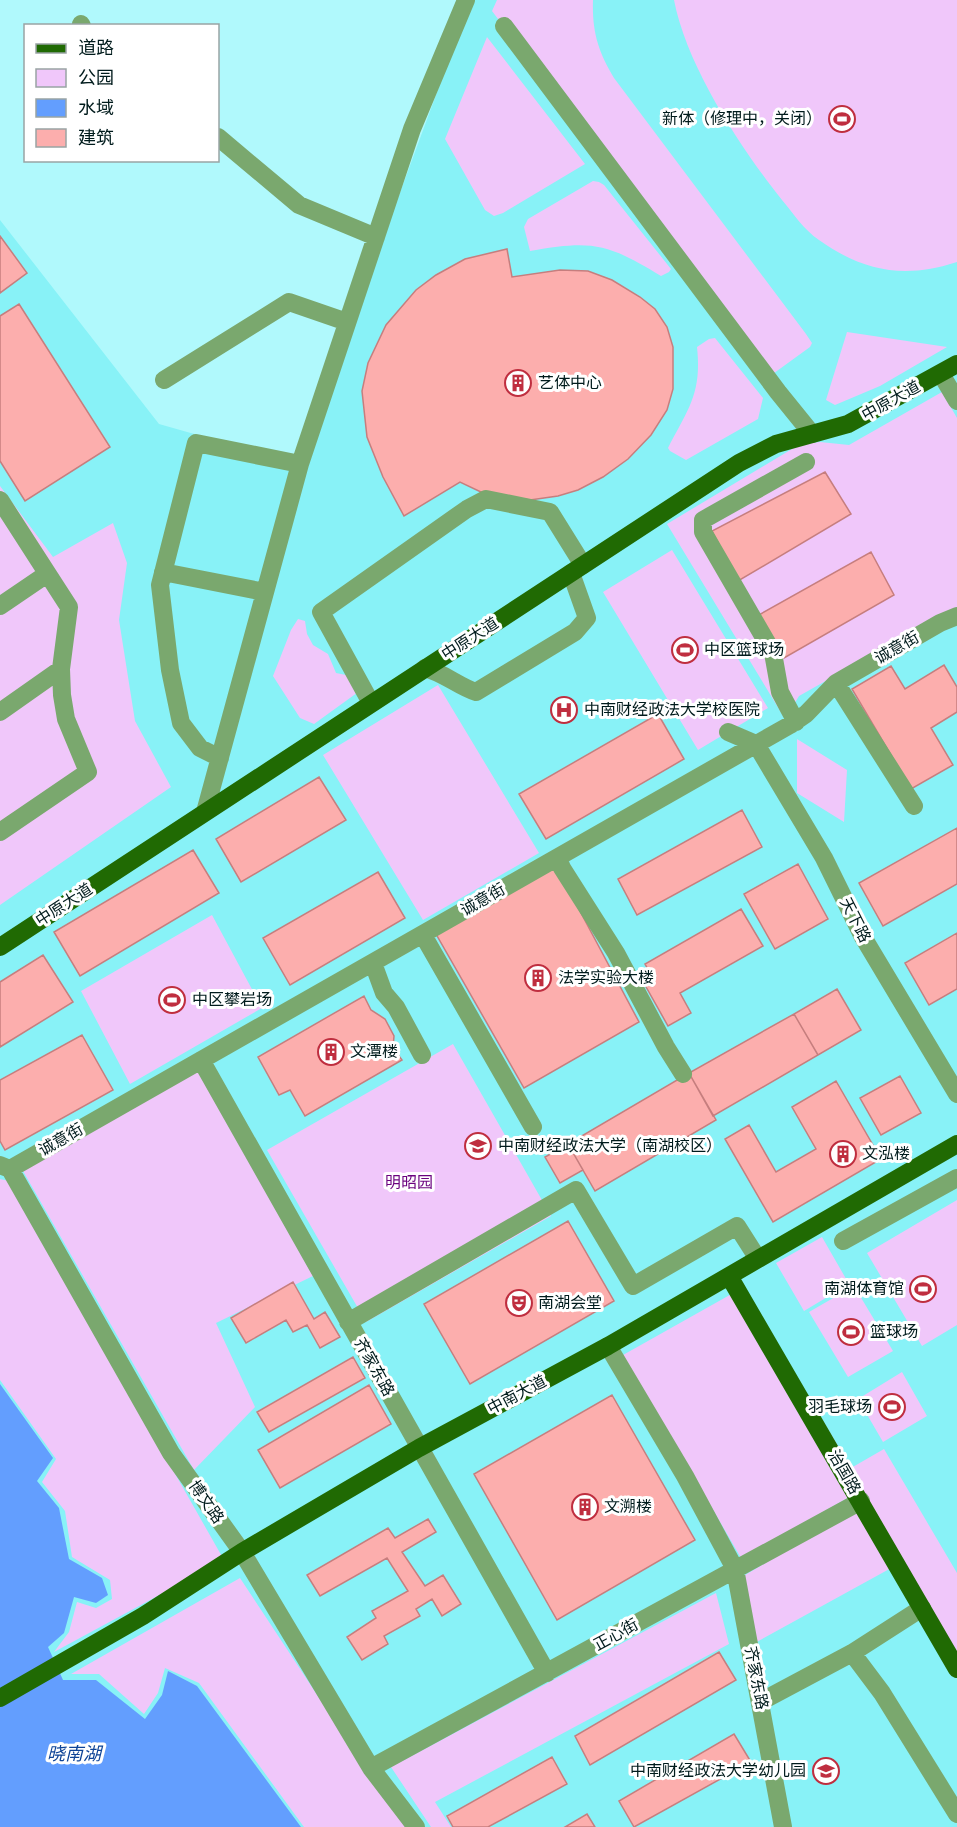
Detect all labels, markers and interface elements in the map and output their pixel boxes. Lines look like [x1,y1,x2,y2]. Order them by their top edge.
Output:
legend [24,24,219,162]
text: 道路 [78,38,114,58]
text: 公园 [78,69,114,88]
text: 水域 [78,99,114,118]
sports icon: 新体（修理中，关闭） [827,104,857,134]
place label: 新体（修理中，关闭） [662,110,822,127]
text: 建筑 [78,128,114,148]
building icon: 艺体中心 [503,368,533,398]
place label: 艺体中心 [538,374,602,391]
street label: 中原大道 [859,378,923,424]
street label: 中原大道 [438,614,501,663]
street label: 诚意街 [872,628,922,667]
sports icon: 中区篮球场 [670,635,700,665]
place label: 中区篮球场 [704,641,784,658]
hospital icon: 中南财经政法大学校医院 [549,695,579,725]
place label: 中南财经政法大学校医院 [584,701,760,718]
street label: 中原大道 [32,880,95,929]
street label: 诚意街 [458,880,508,919]
street label: 天下路 [837,895,874,945]
building icon: 法学实验大楼 [523,963,553,993]
place label: 法学实验大楼 [558,969,654,986]
sports icon: 中区攀岩场 [157,985,187,1015]
place label: 中区攀岩场 [192,991,272,1008]
building icon: 文潭楼 [316,1037,346,1067]
place label: 文潭楼 [350,1043,398,1060]
street label: 诚意街 [36,1120,86,1159]
school or university icon: 中南财经政法大学（南湖校区） [463,1131,493,1161]
place label: 中南财经政法大学（南湖校区） [498,1137,722,1154]
building icon: 文泓楼 [828,1139,858,1169]
place label: 文泓楼 [862,1145,910,1162]
park label: 明昭园 [385,1175,433,1191]
sports icon: 南湖体育馆 [908,1274,938,1304]
place label: 南湖体育馆 [824,1280,904,1297]
theatre icon: 南湖会堂 [504,1288,534,1318]
place label: 南湖会堂 [538,1294,602,1311]
sports icon: 篮球场 [836,1317,866,1347]
place label: 篮球场 [870,1323,918,1340]
street label: 齐家东路 [351,1335,397,1399]
street label: 中南大道 [485,1372,549,1417]
sports icon: 羽毛球场 [877,1392,907,1422]
place label: 羽毛球场 [808,1398,872,1415]
street label: 治国路 [825,1447,864,1497]
street label: 博文路 [186,1477,227,1526]
building icon: 文溯楼 [570,1492,600,1522]
place label: 文溯楼 [604,1498,652,1515]
street label: 正心街 [591,1615,641,1654]
street label: 齐家东路 [742,1645,771,1711]
water label: 晓南湖 [47,1744,104,1764]
school or university icon: 中南财经政法大学幼儿园 [811,1756,841,1786]
place label: 中南财经政法大学幼儿园 [630,1762,806,1779]

